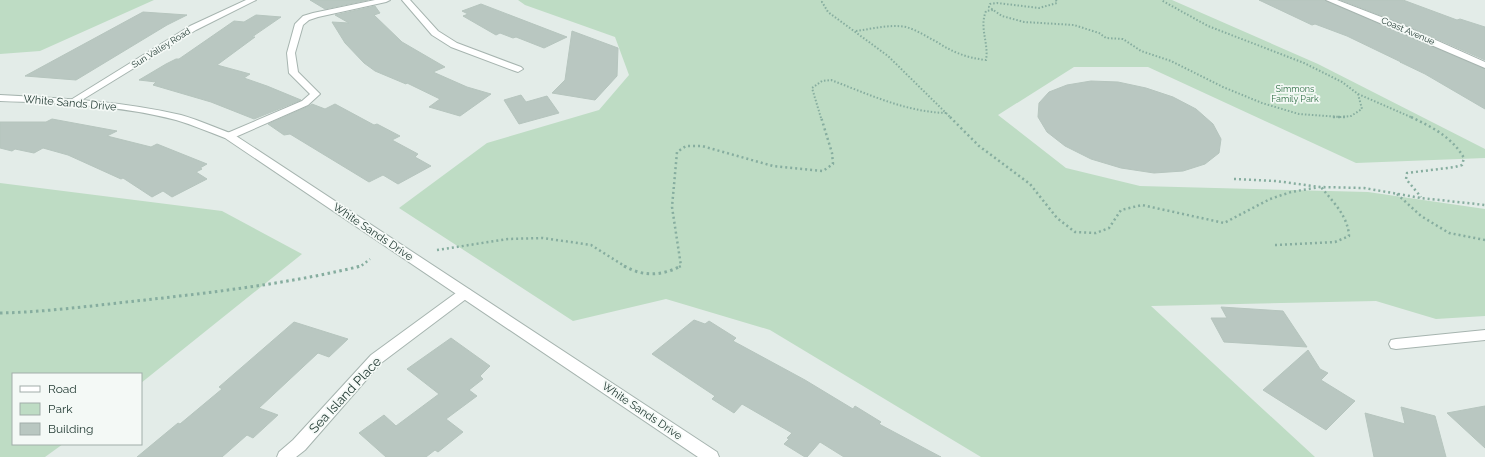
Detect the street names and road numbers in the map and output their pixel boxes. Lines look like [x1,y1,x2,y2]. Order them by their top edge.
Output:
street label: Coast Avenue [1380,15,1437,47]
street label: Sun Valley Road [130,26,192,70]
street label: White Sands Drive [23,92,118,114]
street label: White Sands Drive [331,200,416,264]
street label: Sea Island Place [306,354,384,436]
street label: White Sands Drive [600,379,685,443]

